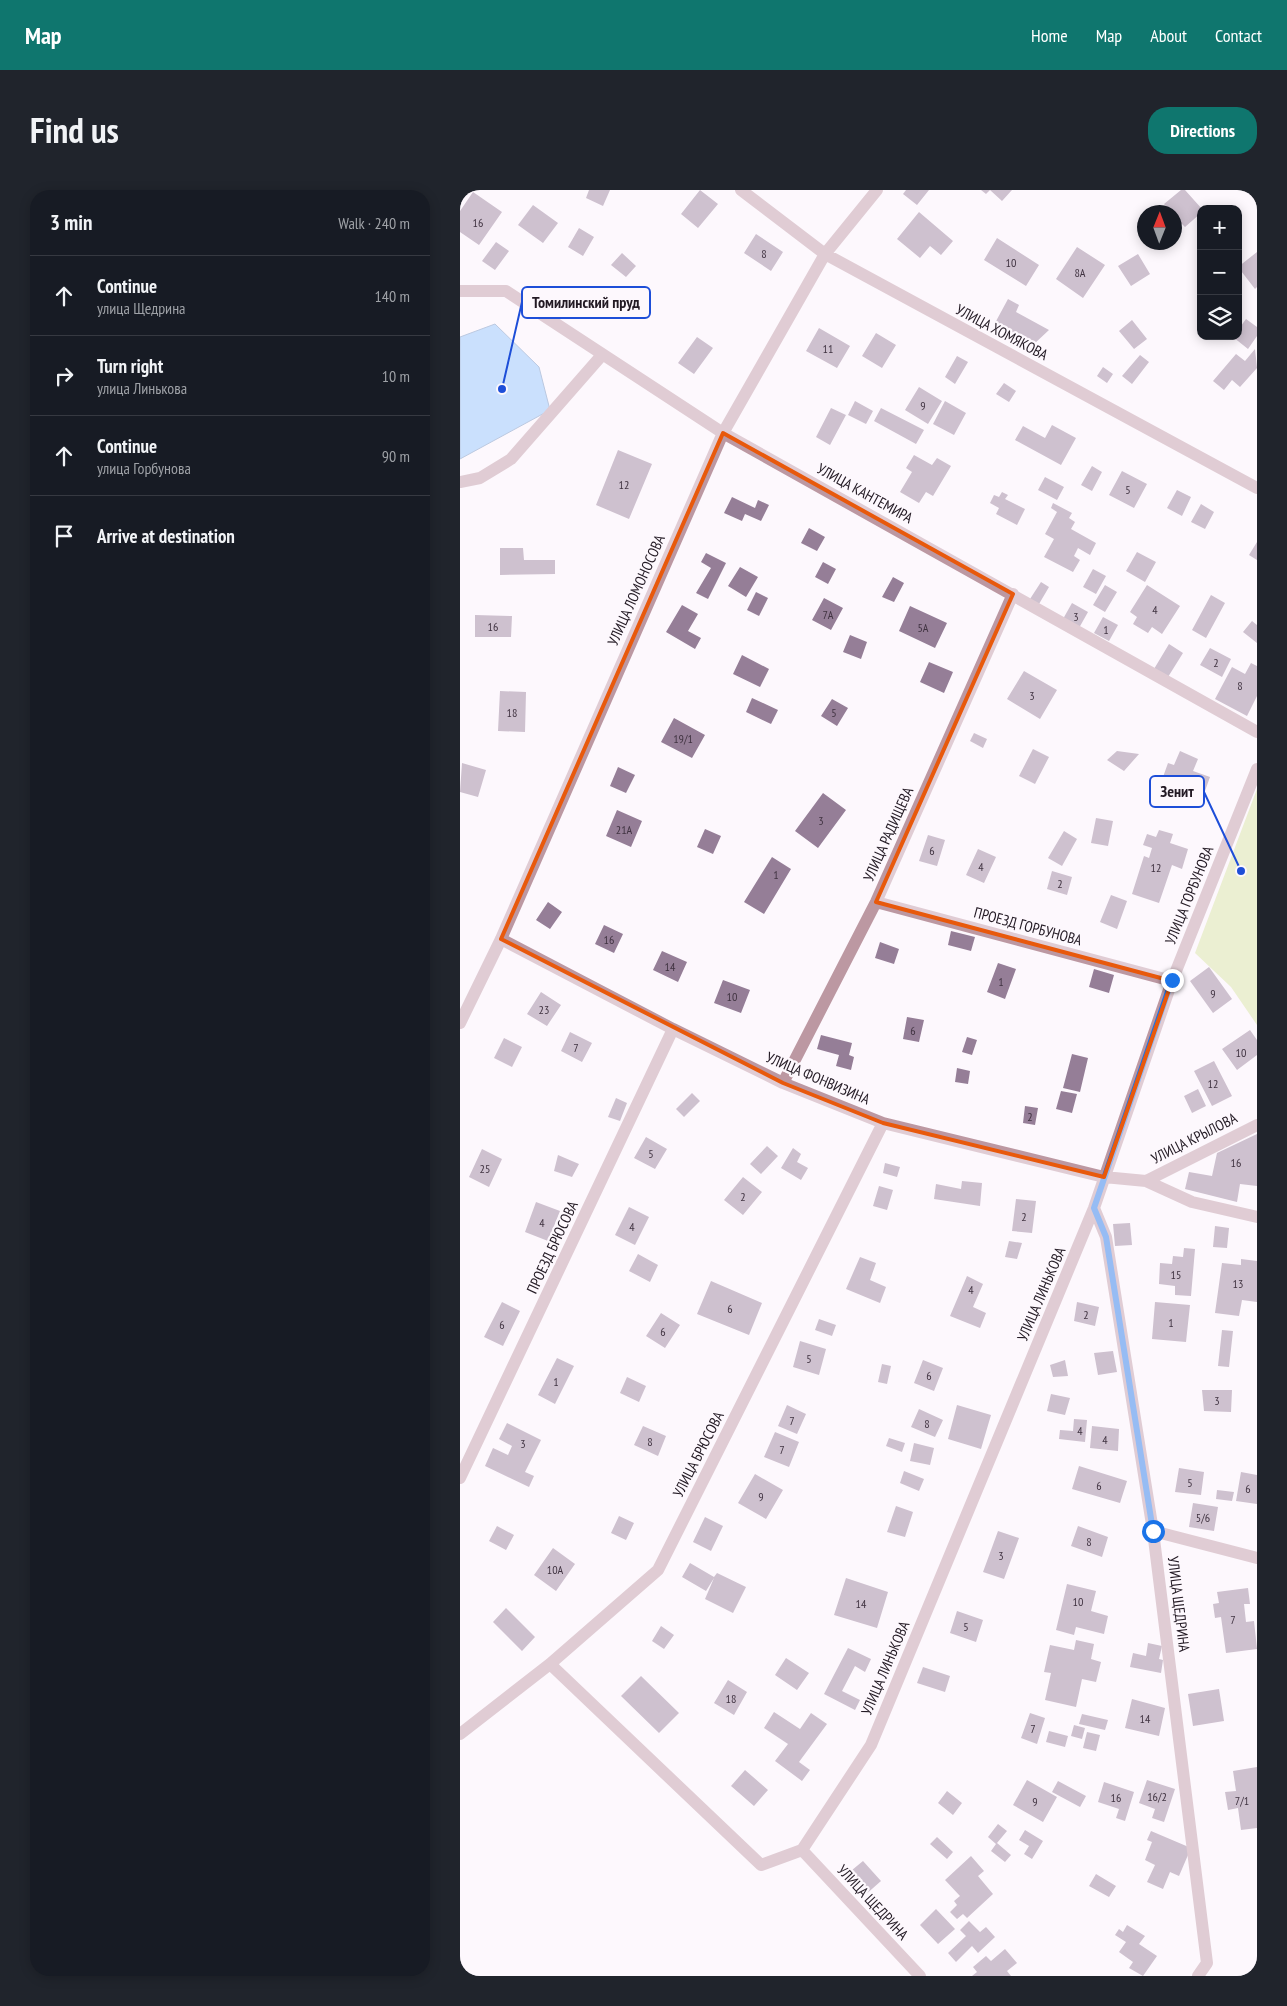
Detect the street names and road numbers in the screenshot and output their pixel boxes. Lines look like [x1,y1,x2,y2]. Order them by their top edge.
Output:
street label: УЛИЦА ХОМЯКОВА [953,300,1052,365]
street label: УЛИЦА КАНТЕМИРА [814,459,917,528]
street label: УЛИЦА ЛОМОНОСОВА [603,531,669,648]
street label: УЛИЦА РАДИЩЕВА [859,783,918,884]
street label: УЛИЦА ГОРБУНОВА [1161,842,1218,947]
street label: ПРОЕЗД ГОРБУНОВА [972,902,1085,950]
street label: УЛИЦА ФОНВИЗИНА [763,1048,874,1109]
street label: УЛИЦА КРЫЛОВА [1148,1108,1241,1168]
street label: ПРОЕЗД БРЮСОВА [522,1197,582,1296]
street label: УЛИЦА ЛИНЬКОВА [1013,1243,1070,1344]
street label: УЛИЦА БРЮСОВА [668,1407,728,1500]
street label: УЛИЦА ЩЕДРИНА [1164,1555,1194,1654]
street label: УЛИЦА ЛИНЬКОВА [857,1617,914,1718]
street label: УЛИЦА ЩЕДРИНА [833,1860,913,1944]

